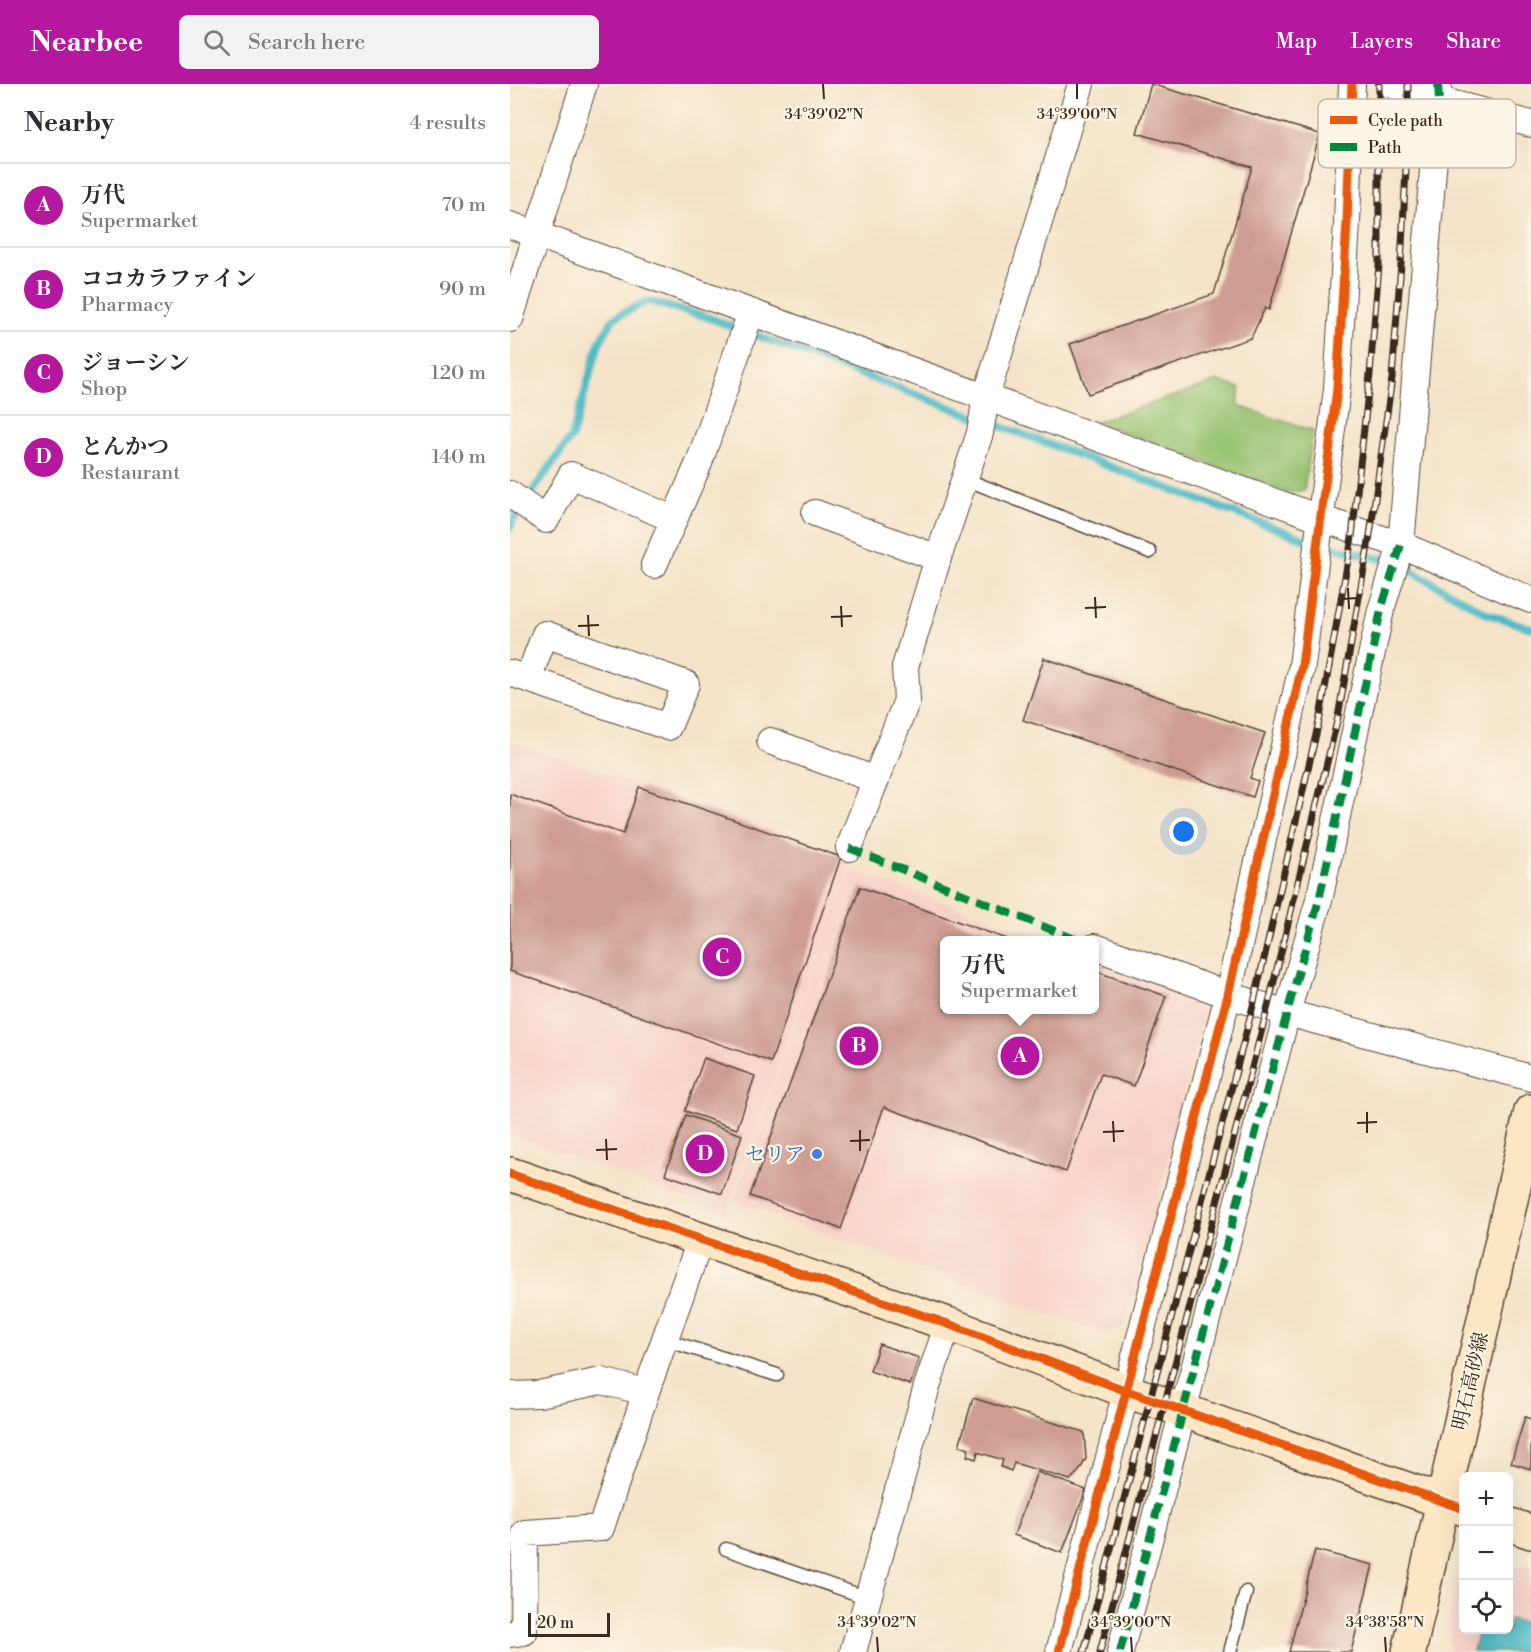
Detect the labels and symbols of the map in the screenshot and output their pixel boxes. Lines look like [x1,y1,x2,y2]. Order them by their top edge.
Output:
legend [1318,99,1516,168]
text: 34°39'02"N [785,105,863,124]
text: 34°39'00"N [1037,105,1117,124]
text: Cycle path [1368,111,1443,131]
text: Path [1368,138,1402,158]
your location [1169,817,1198,846]
pin: C [702,934,742,980]
pin: B [840,1024,878,1068]
pin: A [1000,1034,1040,1078]
pin: D [686,1132,724,1176]
place label: セリア [745,1143,805,1168]
marker: セリア [810,1147,824,1161]
street label: 明石高砂線 [1448,1330,1495,1433]
scale bar [528,1610,610,1638]
text: 34°39'02"N [838,1613,916,1632]
text: 34°39'00"N [1091,1613,1171,1632]
text: 34°38'58"N [1346,1613,1424,1632]

